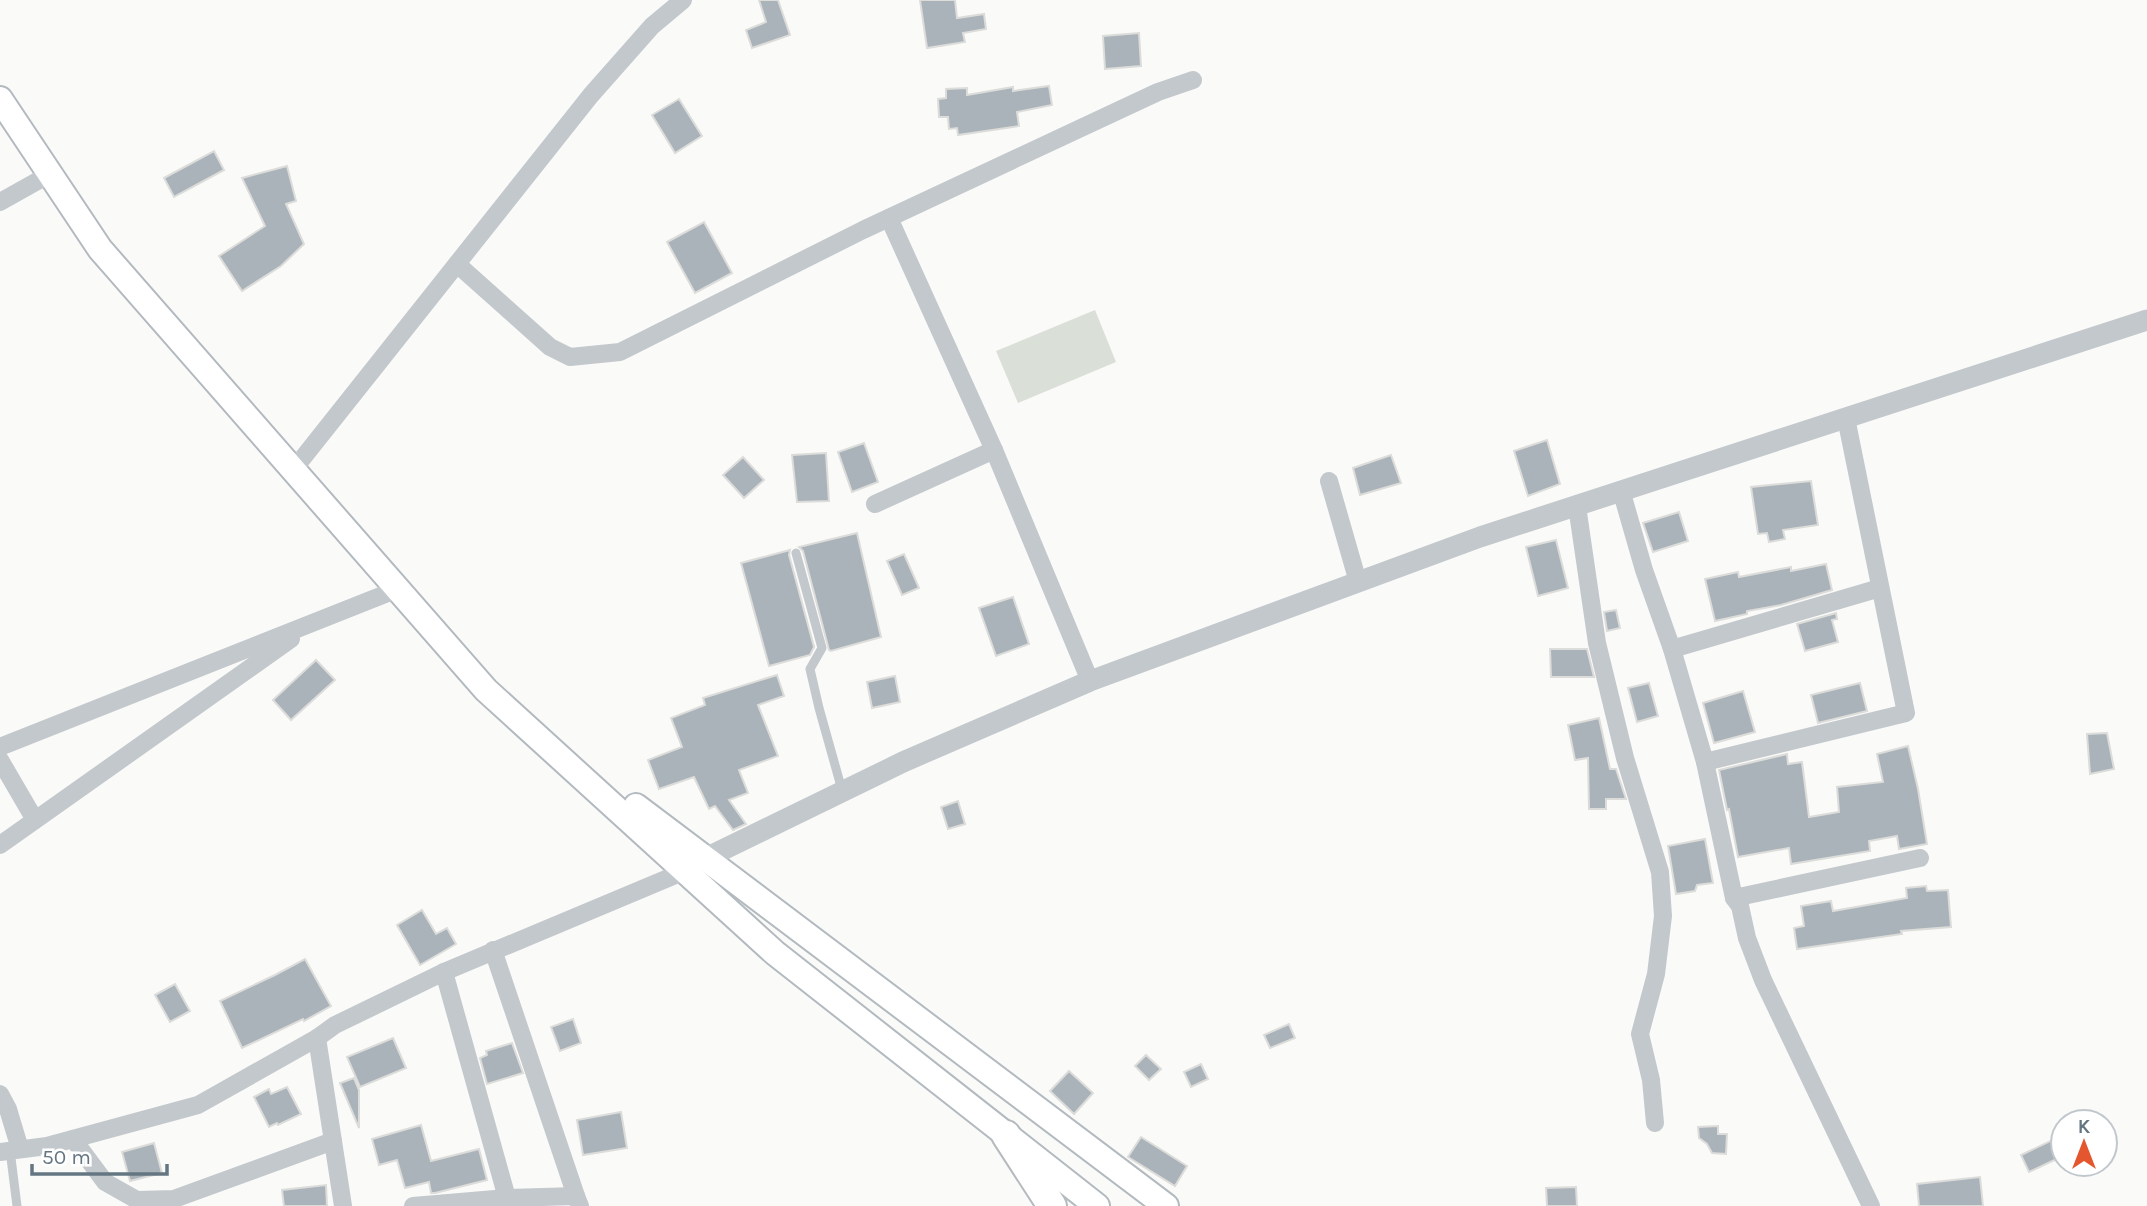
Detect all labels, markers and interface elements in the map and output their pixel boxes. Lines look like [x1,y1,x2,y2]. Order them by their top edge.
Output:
north arrow [2049,1108,2119,1178]
text: K [2078,1116,2091,1138]
scale bar [32,1132,166,1176]
text: 50 m [42,1145,91,1169]

